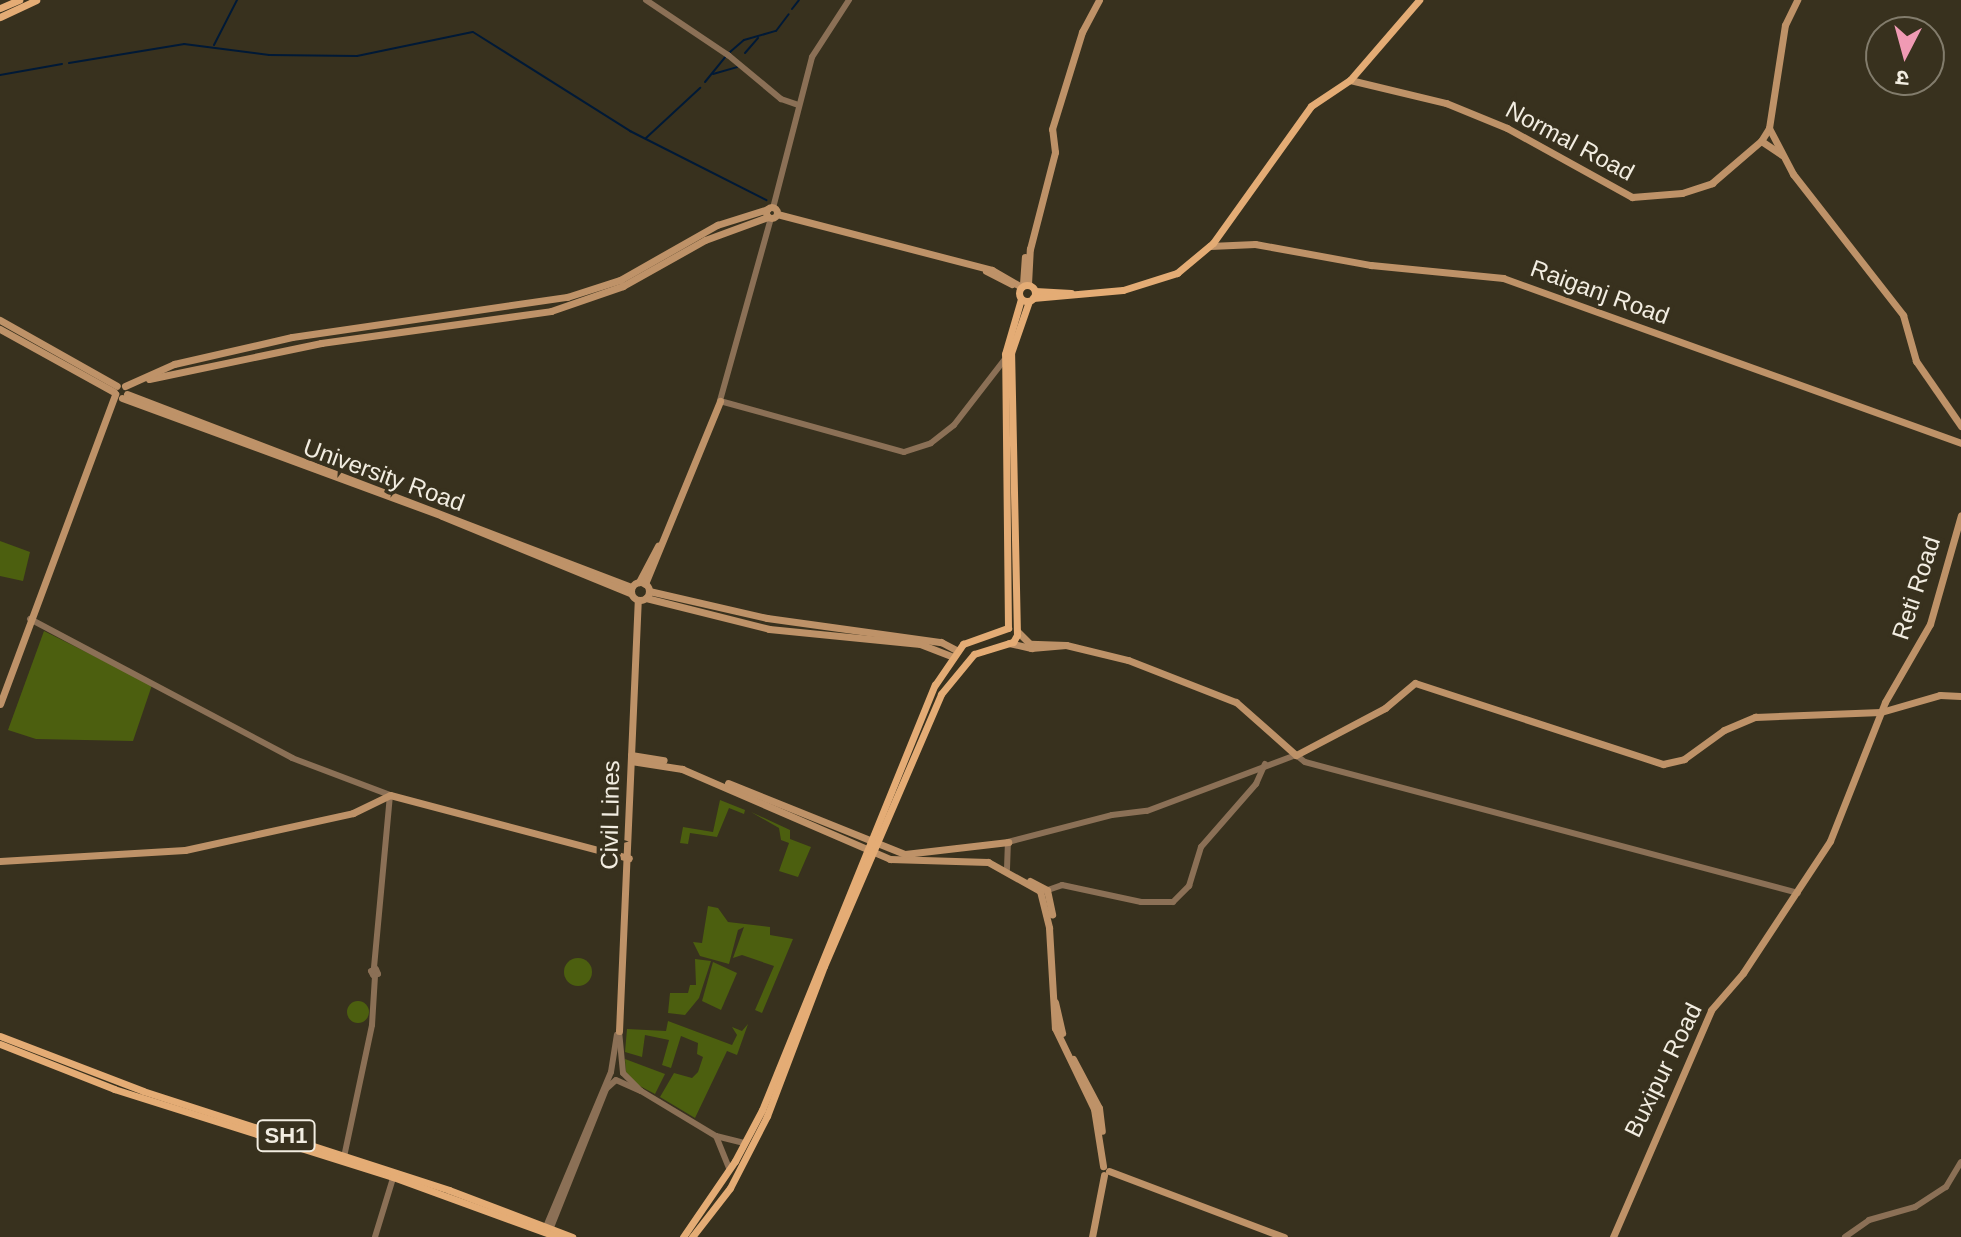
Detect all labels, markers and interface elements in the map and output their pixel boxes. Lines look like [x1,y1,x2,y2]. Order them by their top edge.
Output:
north arrow [1865,16,1945,96]
text: उ [1895,65,1910,91]
street label: Normal Road [1501,95,1639,187]
street label: Raiganj Road [1527,254,1673,330]
street label: University Road [299,433,469,517]
street label: Reti Road [1886,533,1946,643]
street label: Civil Lines [595,760,625,870]
street label: Buxipur Road [1618,998,1708,1142]
road number: SH1 [256,1118,316,1154]

